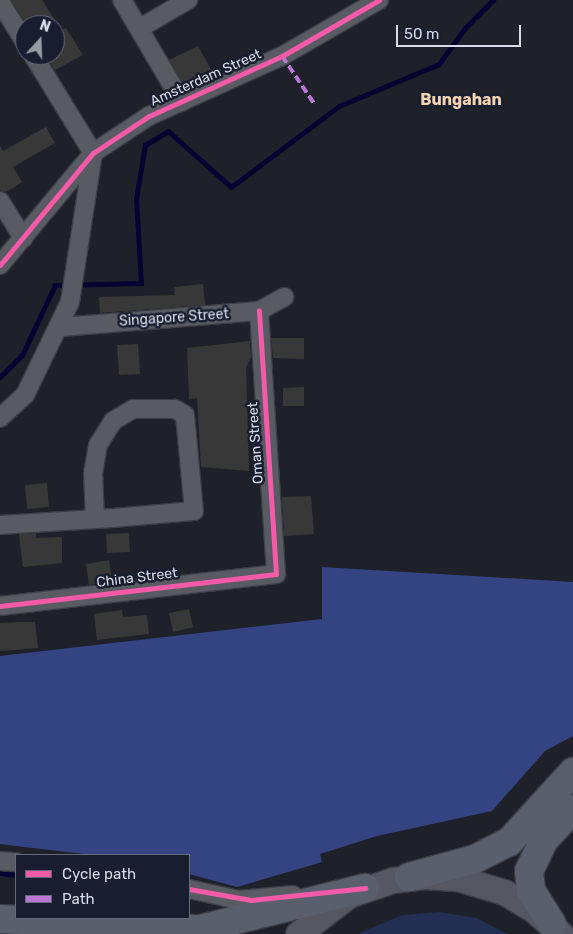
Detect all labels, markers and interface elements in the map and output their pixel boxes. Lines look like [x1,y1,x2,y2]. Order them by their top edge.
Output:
north arrow [15,15,65,65]
scale bar [398,15,523,47]
text: N [37,17,53,36]
text: 50 m [404,25,439,43]
street label: Amsterdam Street [148,46,264,110]
district label: Bungahan [420,90,502,110]
street label: Singapore Street [119,306,229,330]
street label: Oman Street [245,401,267,485]
street label: China Street [96,565,178,591]
legend [15,854,190,919]
text: Cycle path [62,865,136,883]
text: Path [62,890,95,908]

